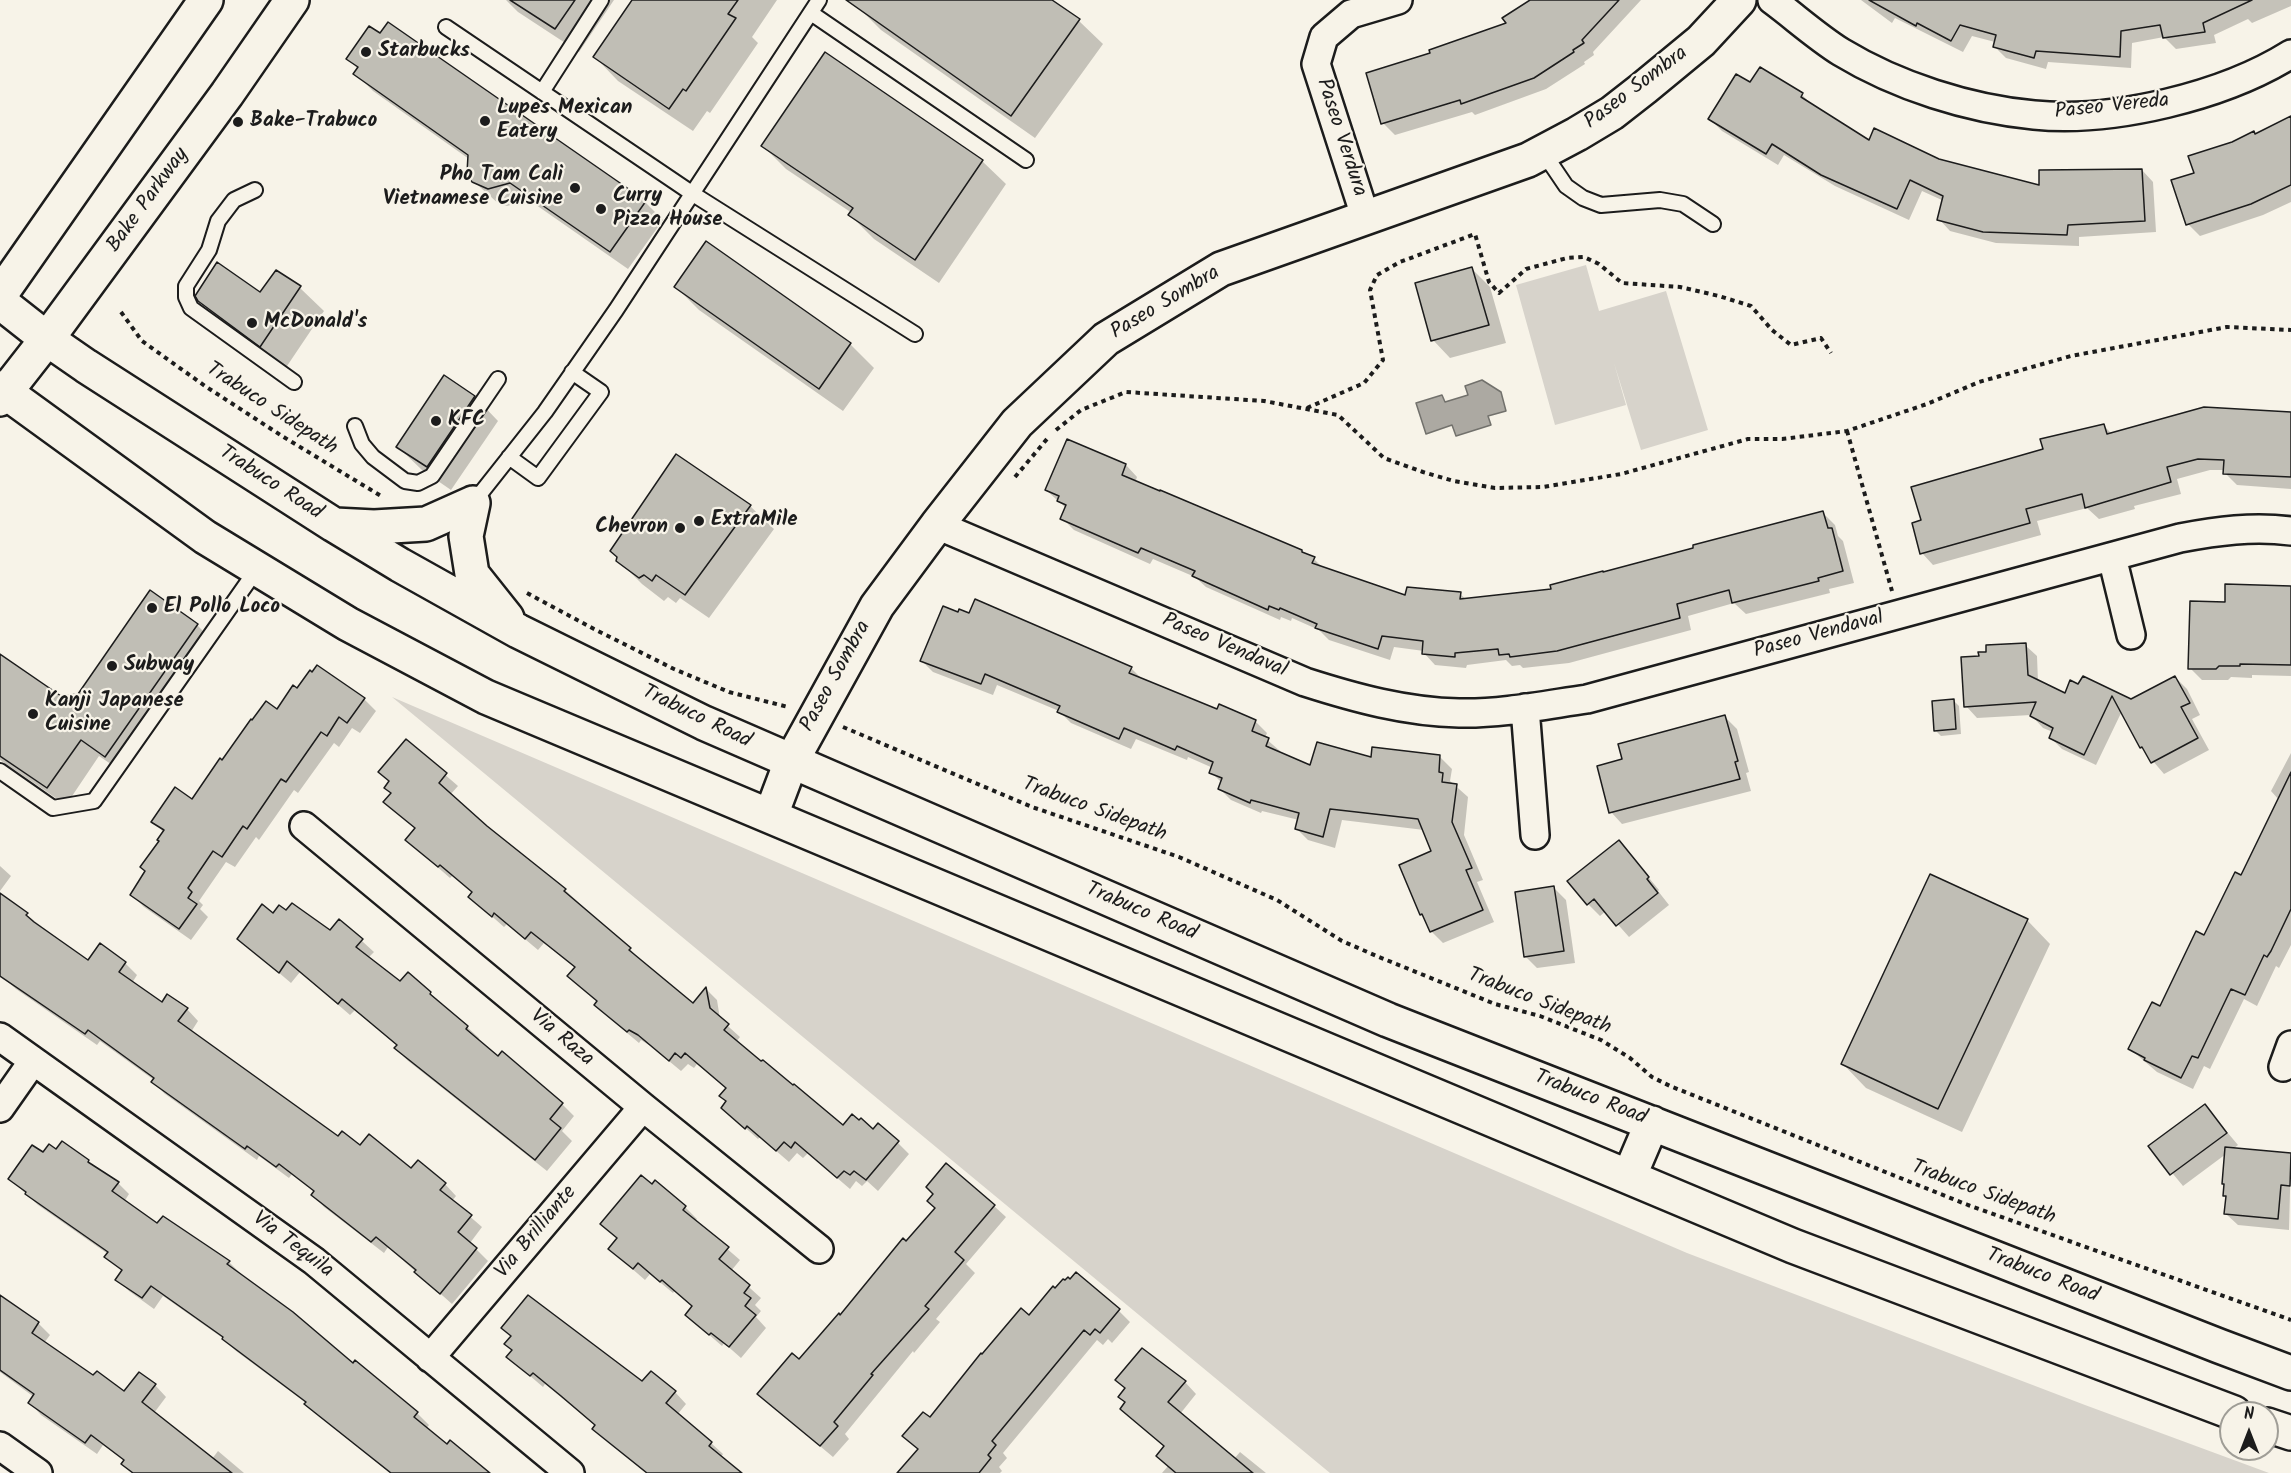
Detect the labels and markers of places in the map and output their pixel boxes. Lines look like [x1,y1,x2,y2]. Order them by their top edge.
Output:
place label: Starbucks [378,39,470,65]
marker: Starbucks [359,45,373,59]
place label: Lupes Mexican Eatery [497,96,632,146]
place label: Bake-Trabuco [250,109,377,135]
marker: Lupes Mexican Eatery [478,114,492,128]
marker: Bake-Trabuco [231,115,245,129]
place label: Pho Tam Cali Vietnamese Cuisine [383,163,563,213]
marker: Pho Tam Cali Vietnamese Cuisine [568,181,582,195]
place label: Curry Pizza House [613,184,722,234]
marker: Curry Pizza House [594,202,608,216]
place label: McDonald's [264,310,367,336]
marker: McDonald's [245,316,259,330]
place label: KFC [448,408,485,434]
marker: KFC [429,414,443,428]
place label: ExtraMile [711,508,797,534]
marker: ExtraMile [692,514,706,528]
place label: Chevron [595,515,668,541]
marker: Chevron [673,521,687,535]
place label: El Pollo Loco [164,595,280,621]
marker: El Pollo Loco [145,601,159,615]
place label: Subway [124,653,194,679]
marker: Subway [105,659,119,673]
place label: Kanji Japanese Cuisine [45,689,184,739]
marker: Kanji Japanese Cuisine [26,707,40,721]

